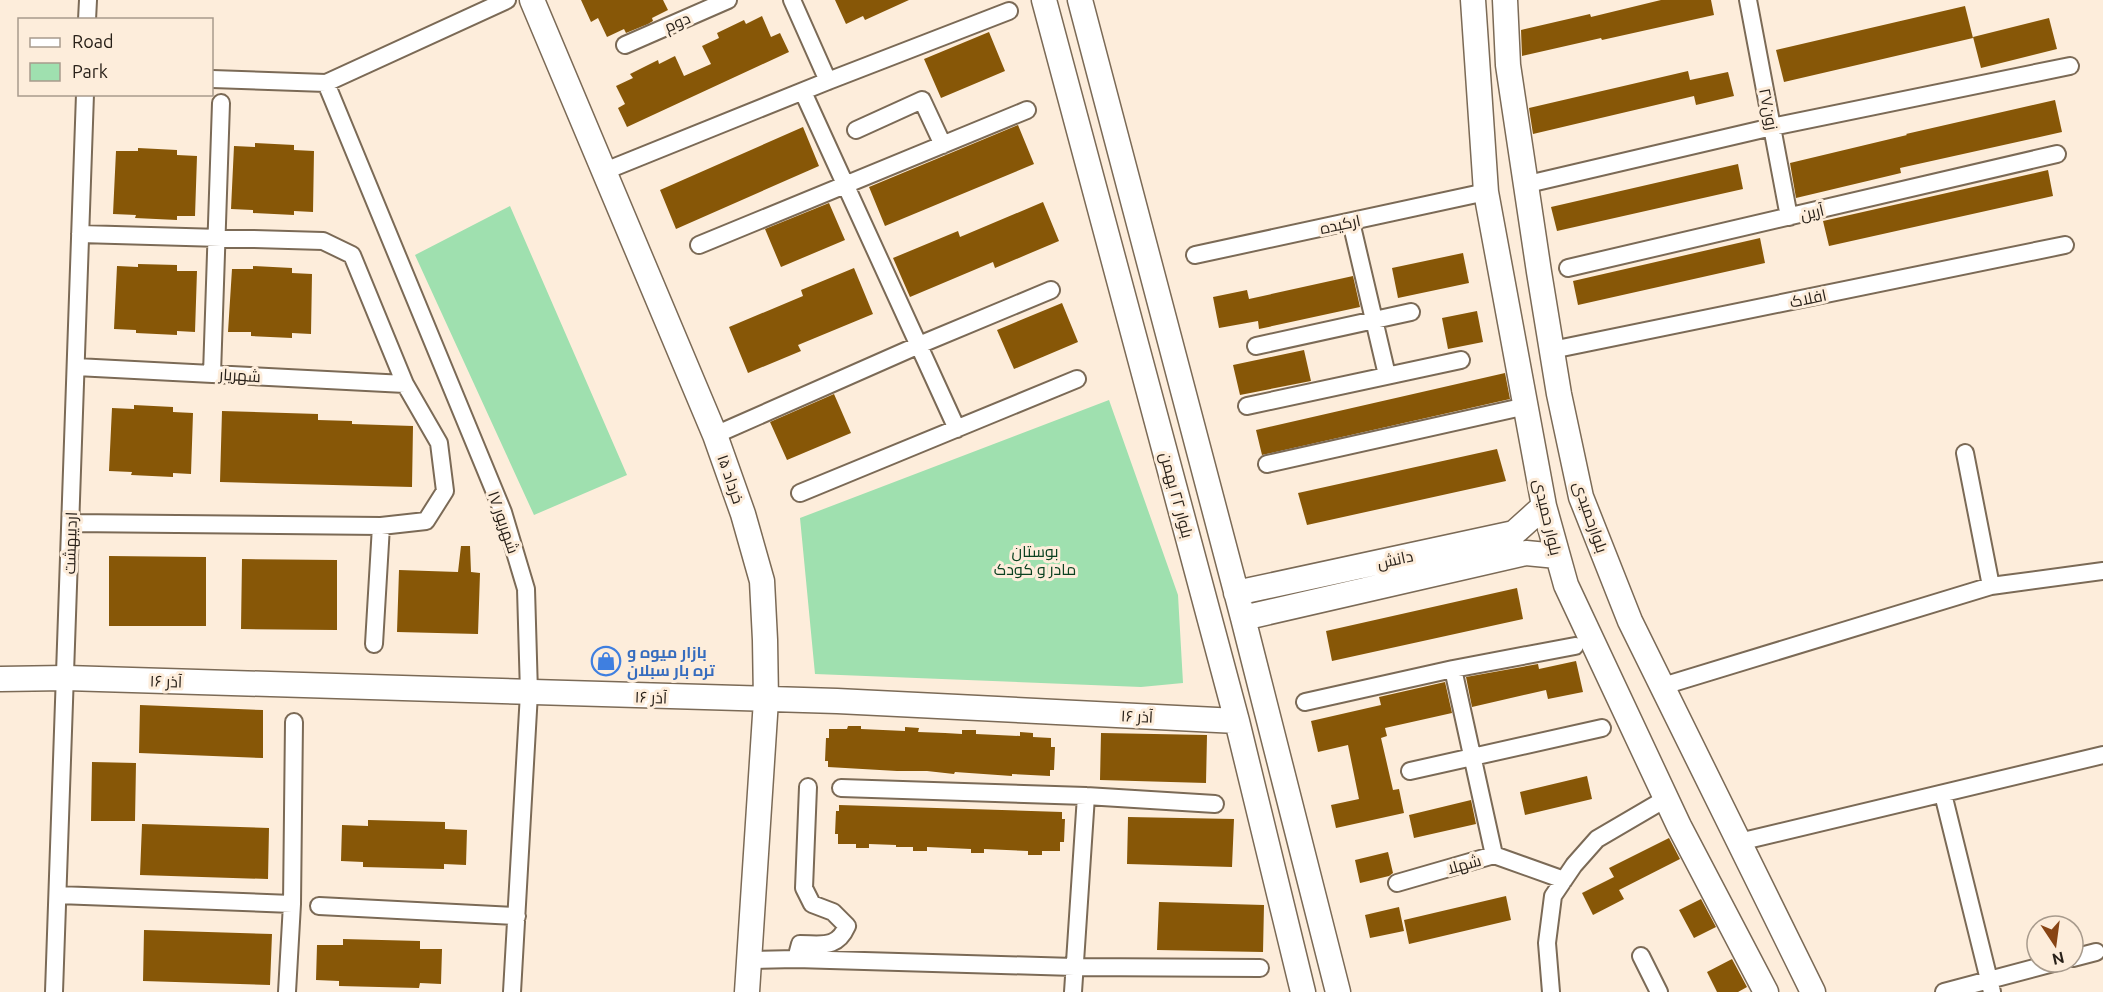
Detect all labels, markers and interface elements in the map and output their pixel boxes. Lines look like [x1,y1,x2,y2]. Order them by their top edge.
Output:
street label: دوم [661,9,694,38]
legend [18,18,213,96]
text: Road [72,31,114,51]
text: Park [72,61,108,81]
street label: زون۲۷ [1754,87,1782,132]
street label: آرین [1798,200,1827,225]
street label: ارکیده [1318,211,1362,238]
street label: افلاک [1788,285,1828,311]
street label: شهریار [218,365,261,387]
street label: بلوار ۲۲ بهمن [1155,450,1197,540]
street label: ۱۵ خرداد [713,452,748,506]
street label: بلوار حمیدی [1529,477,1566,557]
street label: بلوارحمیدی [1569,479,1612,556]
street label: ۱۷ شهریور [483,488,523,556]
street label: اردیبهشت [60,511,82,575]
park label: بوستان مادر و کودک [994,542,1076,579]
street label: دانش [1375,546,1415,574]
place label: بازار میوه و تره بار سبلان [627,643,716,680]
shop icon: بازار میوه و تره بار سبلان [590,645,622,677]
street label: ۱۶ آذر [149,671,183,692]
street label: ۱۶ آذر [634,687,668,708]
street label: ۱۶ آذر [1120,706,1154,727]
street label: شهلا [1445,851,1484,879]
north arrow [2025,914,2085,974]
text: N [2051,949,2066,969]

